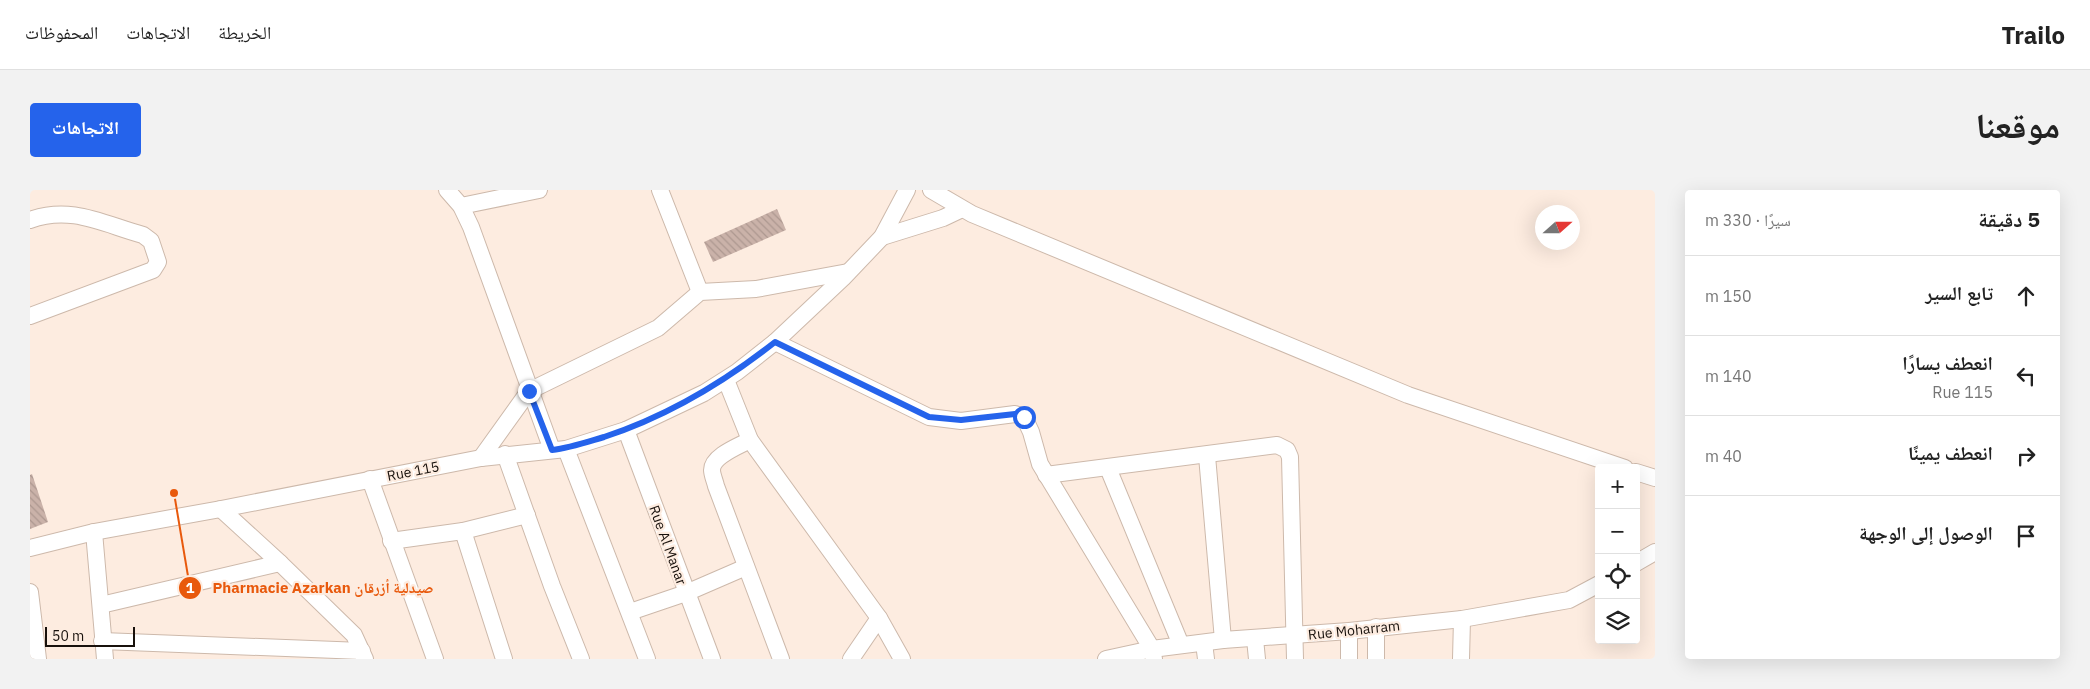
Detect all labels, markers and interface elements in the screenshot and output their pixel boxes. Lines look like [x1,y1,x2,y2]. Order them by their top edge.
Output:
text: Trailo [2001,19,2065,51]
text: المحفوظات [25,21,98,44]
text: الاتجاهات [126,21,190,44]
text: الخريطة [218,21,271,44]
text: موقعنا [1975,102,2060,148]
button: الاتجاهات [30,103,141,157]
north arrow [1535,205,1580,250]
text: 5 دقيقة [1978,205,2040,233]
text: سيرًا · 330 m [1705,210,1791,230]
text: تابع السير [1925,281,1993,305]
icon: ahead [2012,282,2040,310]
text: 150 m [1705,286,1752,306]
text: انعطف يسارًا [1902,351,1993,375]
icon: left [2012,362,2040,390]
text: 140 m [1705,366,1752,386]
route end [518,380,541,403]
text: Rue 115 [1932,382,1993,402]
route start [1013,406,1036,429]
text: انعطف يمينًا [1908,441,1993,465]
icon: right [2012,442,2040,470]
text: 40 m [1705,446,1742,466]
street label: Rue 115 [385,457,441,485]
map controls [1595,464,1640,644]
button: + [1595,464,1640,509]
street label: Rue Al Manar [645,503,691,587]
button: − [1595,509,1640,554]
text: الوصول إلى الوجهة [1859,521,1993,545]
icon: arrive [2012,522,2040,550]
button: locate [1595,554,1640,599]
callout: Pharmacie Azarkan صيدلية أزرقان [177,573,443,603]
text: 1 [185,578,195,597]
text: Pharmacie Azarkan صيدلية أزرقان [213,578,434,597]
button: layers [1595,599,1640,644]
street label: Rue Moharram [1307,616,1401,644]
scale bar [45,624,135,647]
text: 50 m [52,627,84,645]

